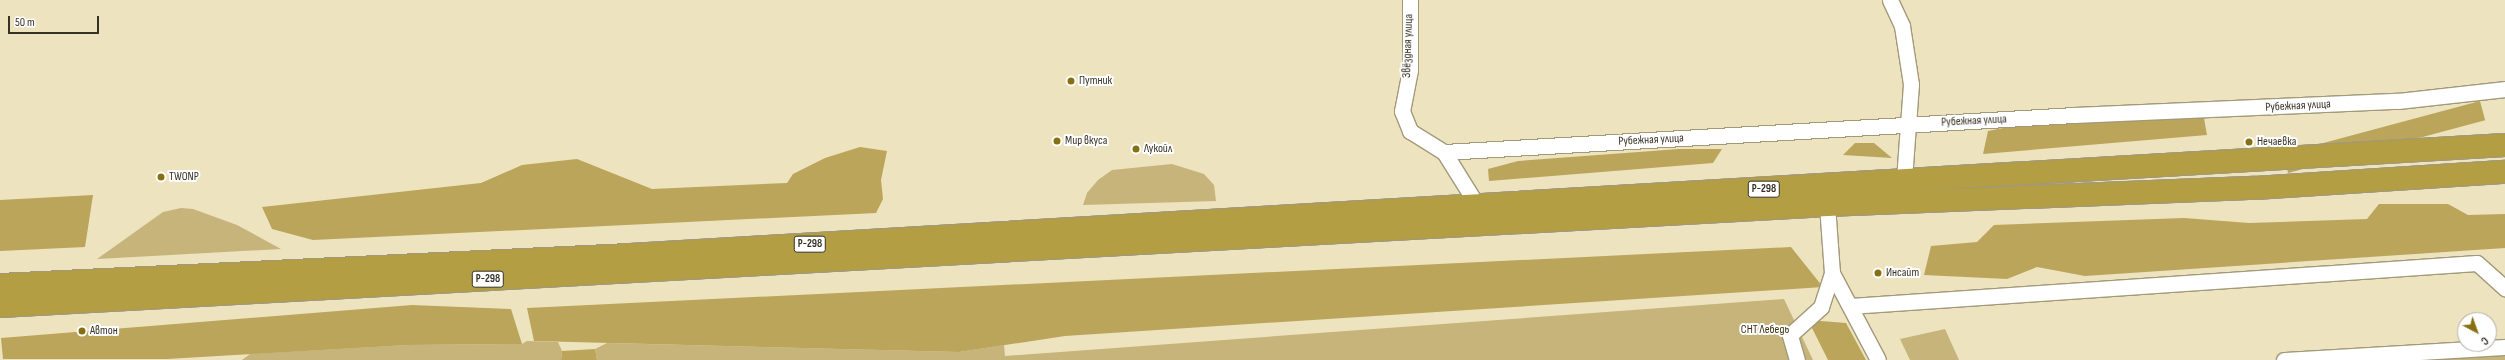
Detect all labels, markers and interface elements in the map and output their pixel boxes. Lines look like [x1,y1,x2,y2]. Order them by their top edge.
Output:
scale bar [10,8,101,34]
street label: Звёздная улица [1400,14,1416,78]
text: 50 m [15,15,35,30]
place label: Путник [1079,74,1112,88]
marker: Путник [1066,76,1076,86]
street label: Рубежная улица [2265,97,2331,115]
street label: Рубежная улица [1941,112,2007,130]
street label: Рубежная улица [1618,131,1684,149]
place label: Мир вкуса [1065,134,1107,148]
place label: Нечаевка [2257,135,2296,149]
marker: Мир вкуса [1052,136,1062,146]
marker: Нечаевка [2244,137,2254,147]
place label: Лукойл [1144,142,1172,156]
marker: Лукойл [1131,144,1141,154]
place label: TWONP [169,170,199,184]
marker: TWONP [156,172,166,182]
road number: Р-298 [1747,180,1781,198]
road number: Р-298 [793,235,827,253]
place label: Инсайт [1886,266,1919,280]
marker: Инсайт [1873,268,1883,278]
road number: Р-298 [471,270,505,288]
north arrow [2457,312,2497,352]
park label: СНТ Лебедь [1741,323,1789,337]
place label: Автон [90,324,118,338]
marker: Автон [77,326,87,336]
text: С [2478,334,2491,347]

